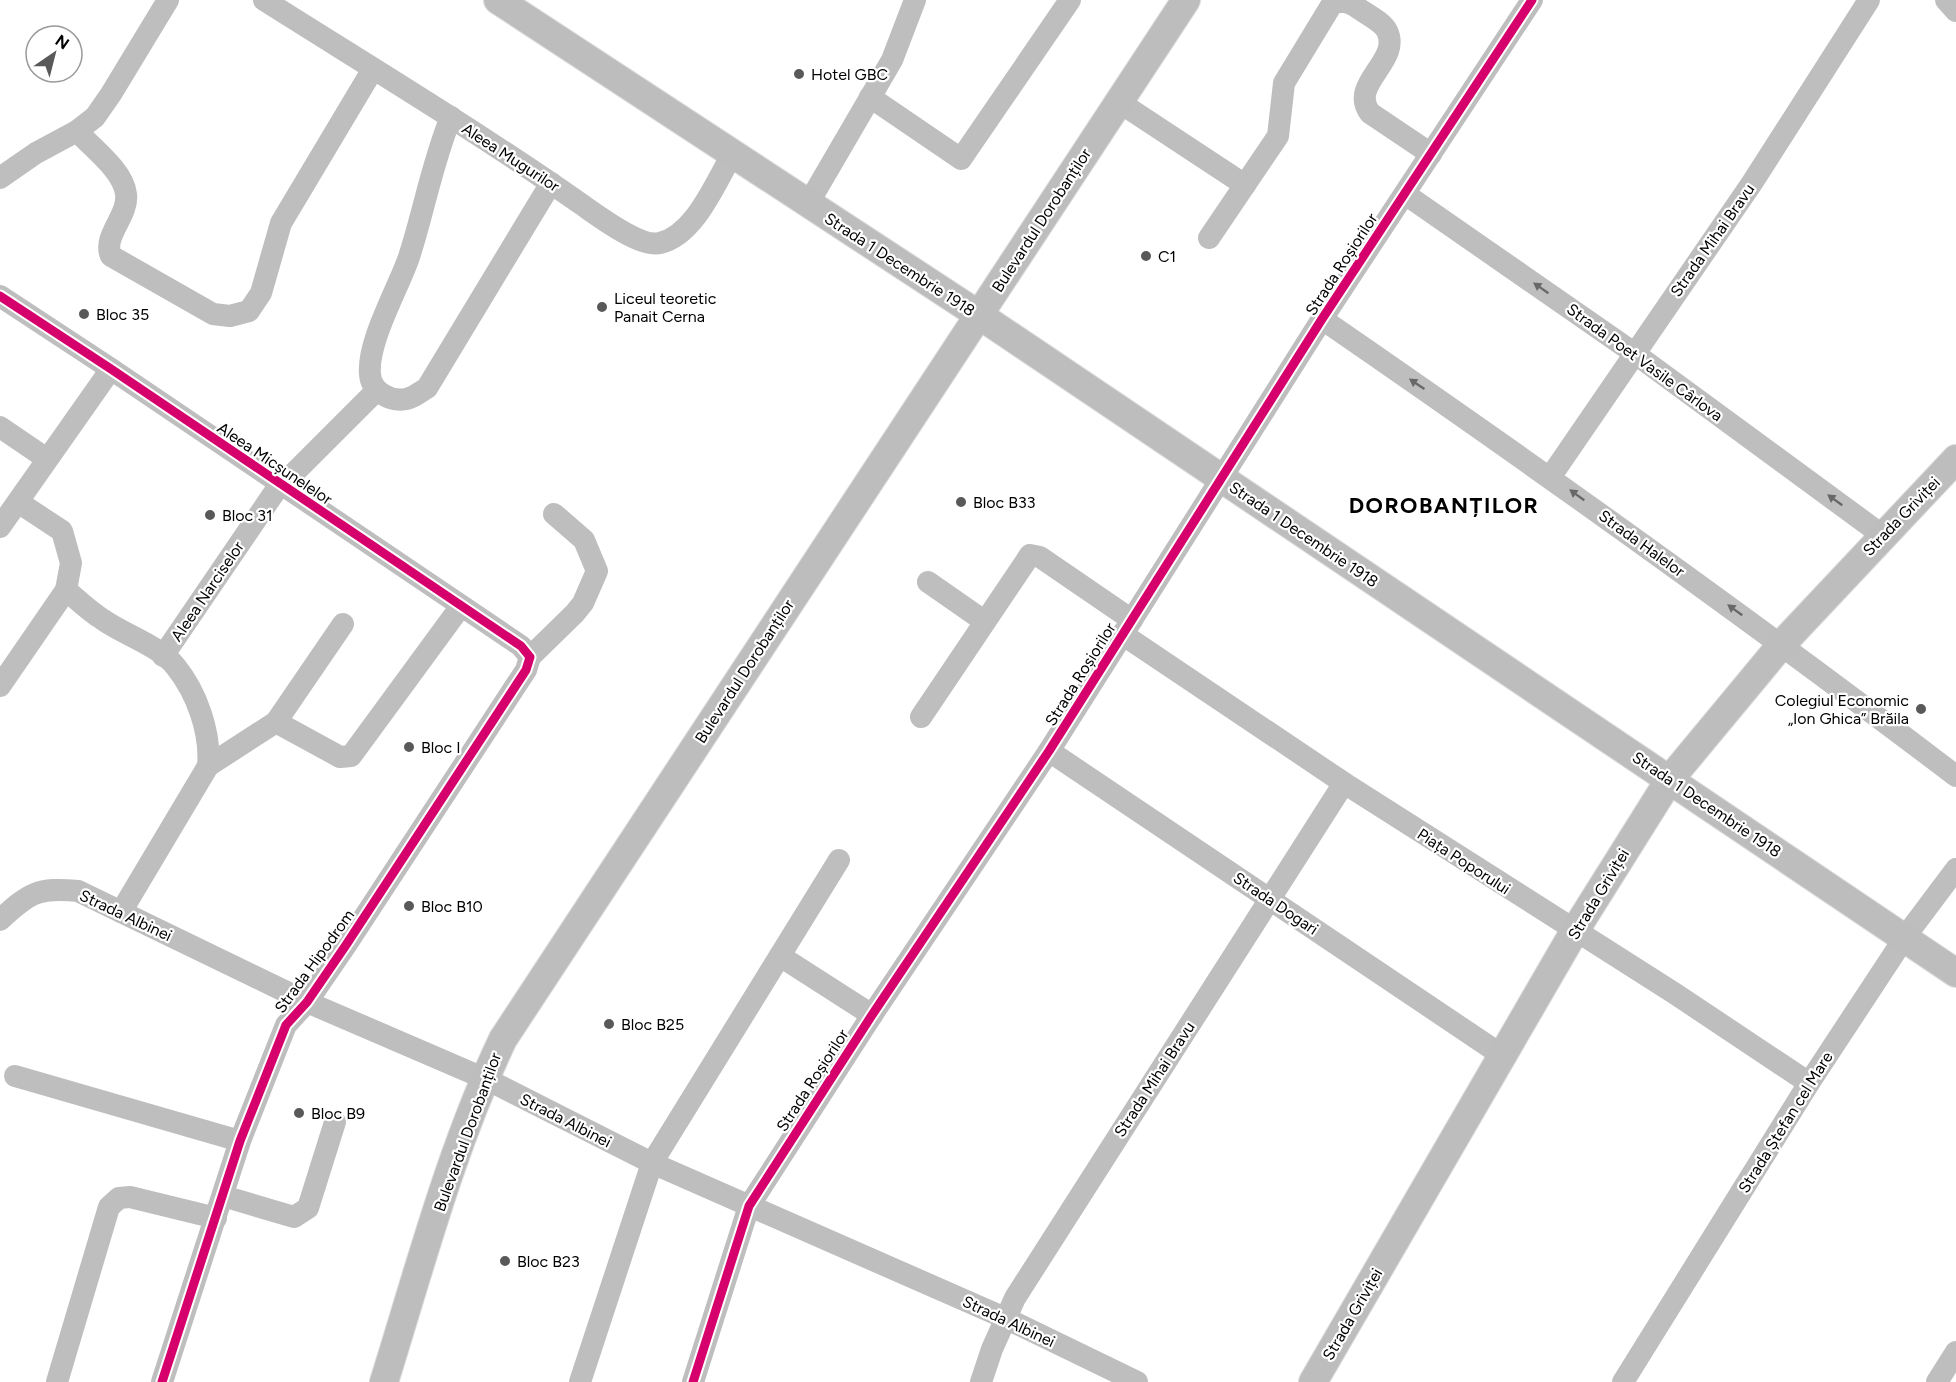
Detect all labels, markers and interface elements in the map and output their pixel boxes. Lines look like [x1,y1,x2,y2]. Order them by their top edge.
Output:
north arrow [24,24,84,84]
text: N [52,31,73,53]
place label: Hotel GBC [811,65,888,84]
marker: Hotel GBC [792,67,806,81]
street label: Aleea Mugurilor [459,119,563,196]
street label: Bulevardul Dorobanților [988,144,1095,296]
street label: Strada Mihai Bravu [1666,180,1758,300]
street label: Strada 1 Decembrie 1918 [821,209,979,320]
street label: Strada Roșiorilor [1301,209,1382,319]
place label: C1 [1158,247,1176,266]
marker: C1 [1139,249,1153,263]
one-way arrow [1533,282,1549,294]
place label: Liceul teoretic Panait Cerna [614,289,717,326]
street label: Strada Poet Vasile Cârlova [1563,299,1726,425]
marker: Liceul teoretic Panait Cerna [595,300,609,314]
place label: Bloc 35 [96,305,149,324]
marker: Bloc 35 [77,307,91,321]
one-way arrow [1409,378,1425,390]
street label: Aleea Micșunelelor [214,418,336,509]
street label: Strada Griviței [1859,473,1944,560]
street label: Strada 1 Decembrie 1918 [1226,477,1382,591]
one-way arrow [1569,489,1585,501]
district label: DOROBANȚILOR [1349,492,1539,519]
place label: Bloc B33 [973,493,1035,512]
marker: Bloc B33 [954,495,968,509]
one-way arrow [1828,495,1843,507]
place label: Bloc 31 [222,506,273,525]
street label: Strada Halelor [1595,506,1689,581]
marker: Bloc 31 [203,508,217,522]
street label: Aleea Narciselor [167,537,248,645]
street label: Bulevardul Dorobanților [691,595,798,747]
one-way arrow [1727,604,1743,616]
street label: Strada Roșiorilor [1041,619,1120,729]
place label: Colegiul Economic „Ion Ghica” Brăila [1775,691,1909,728]
marker: Colegiul Economic „Ion Ghica” Brăila [1914,702,1928,716]
place label: Bloc I [421,738,461,757]
marker: Bloc I [402,740,416,754]
street label: Strada 1 Decembrie 1918 [1629,747,1785,861]
street label: Piața Poporului [1414,824,1514,898]
street label: Strada Griviței [1564,845,1633,943]
street label: Strada Dogari [1230,868,1322,939]
street label: Strada Albinei [77,886,175,945]
place label: Bloc B10 [421,897,483,916]
marker: Bloc B10 [402,899,416,913]
street label: Strada Hipodrom [271,906,358,1017]
place label: Bloc B25 [621,1015,684,1034]
marker: Bloc B25 [602,1017,616,1031]
street label: Strada Mihai Bravu [1110,1018,1199,1140]
street label: Strada Roșiorilor [772,1025,853,1135]
street label: Strada Ștefan cel Mare [1734,1048,1837,1196]
street label: Bulevardul Dorobanților [430,1050,505,1214]
street label: Strada Albinei [517,1089,615,1152]
place label: Bloc B9 [311,1104,365,1123]
marker: Bloc B9 [292,1106,306,1120]
place label: Bloc B23 [517,1252,580,1271]
marker: Bloc B23 [498,1254,512,1268]
street label: Strada Griviței [1319,1265,1386,1363]
street label: Strada Albinei [960,1292,1058,1351]

